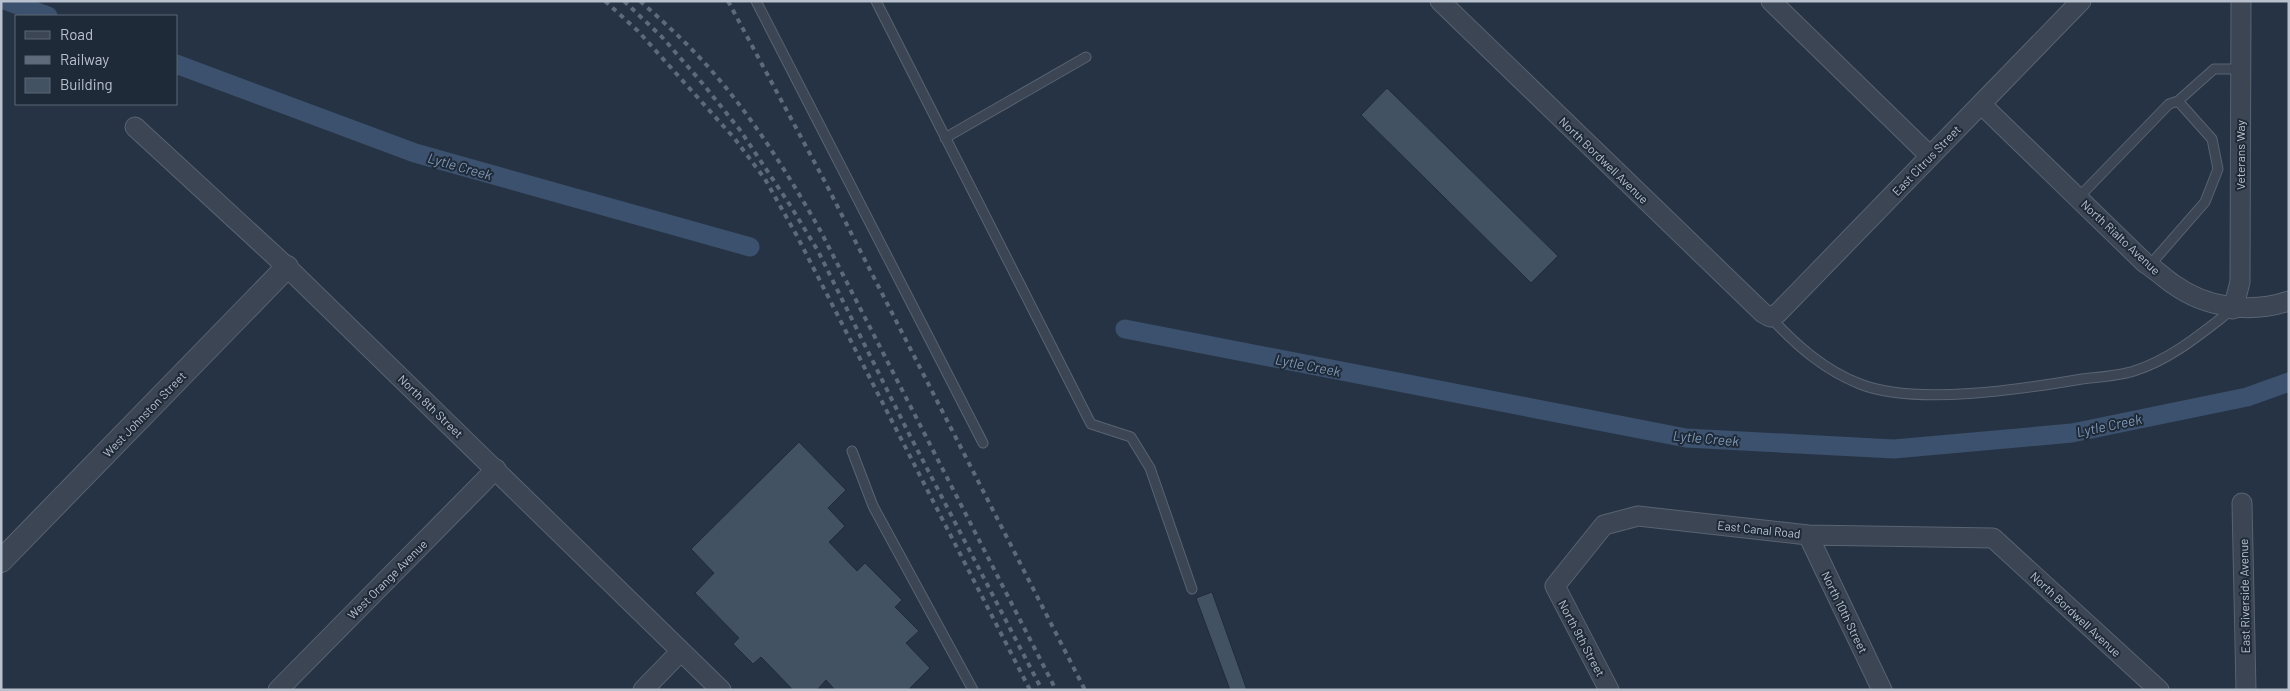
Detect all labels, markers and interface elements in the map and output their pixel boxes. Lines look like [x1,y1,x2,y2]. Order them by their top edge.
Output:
legend [15,15,178,105]
text: Road [60,25,93,43]
text: Railway [60,50,109,68]
text: Building [60,75,113,93]
street label: North Bordwell Avenue [1557,114,1651,206]
street label: Veterans Way [2233,120,2247,190]
street label: East Citrus Street [1889,122,1963,198]
water label: Lytle Creek [426,149,494,183]
street label: North Rialto Avenue [2079,197,2163,277]
water label: Lytle Creek [1274,350,1342,380]
street label: West Johnston Street [100,368,188,460]
street label: North 8th Street [396,372,466,440]
water label: Lytle Creek [2075,410,2143,440]
water label: Lytle Creek [1672,427,1740,449]
street label: East Canal Road [1717,518,1801,540]
street label: West Orange Avenue [344,536,430,622]
street label: East Riverside Avenue [2236,538,2252,654]
street label: North 10th Street [1819,569,1871,655]
street label: North Bordwell Avenue [2028,569,2124,659]
street label: North 9th Street [1556,597,1608,679]

